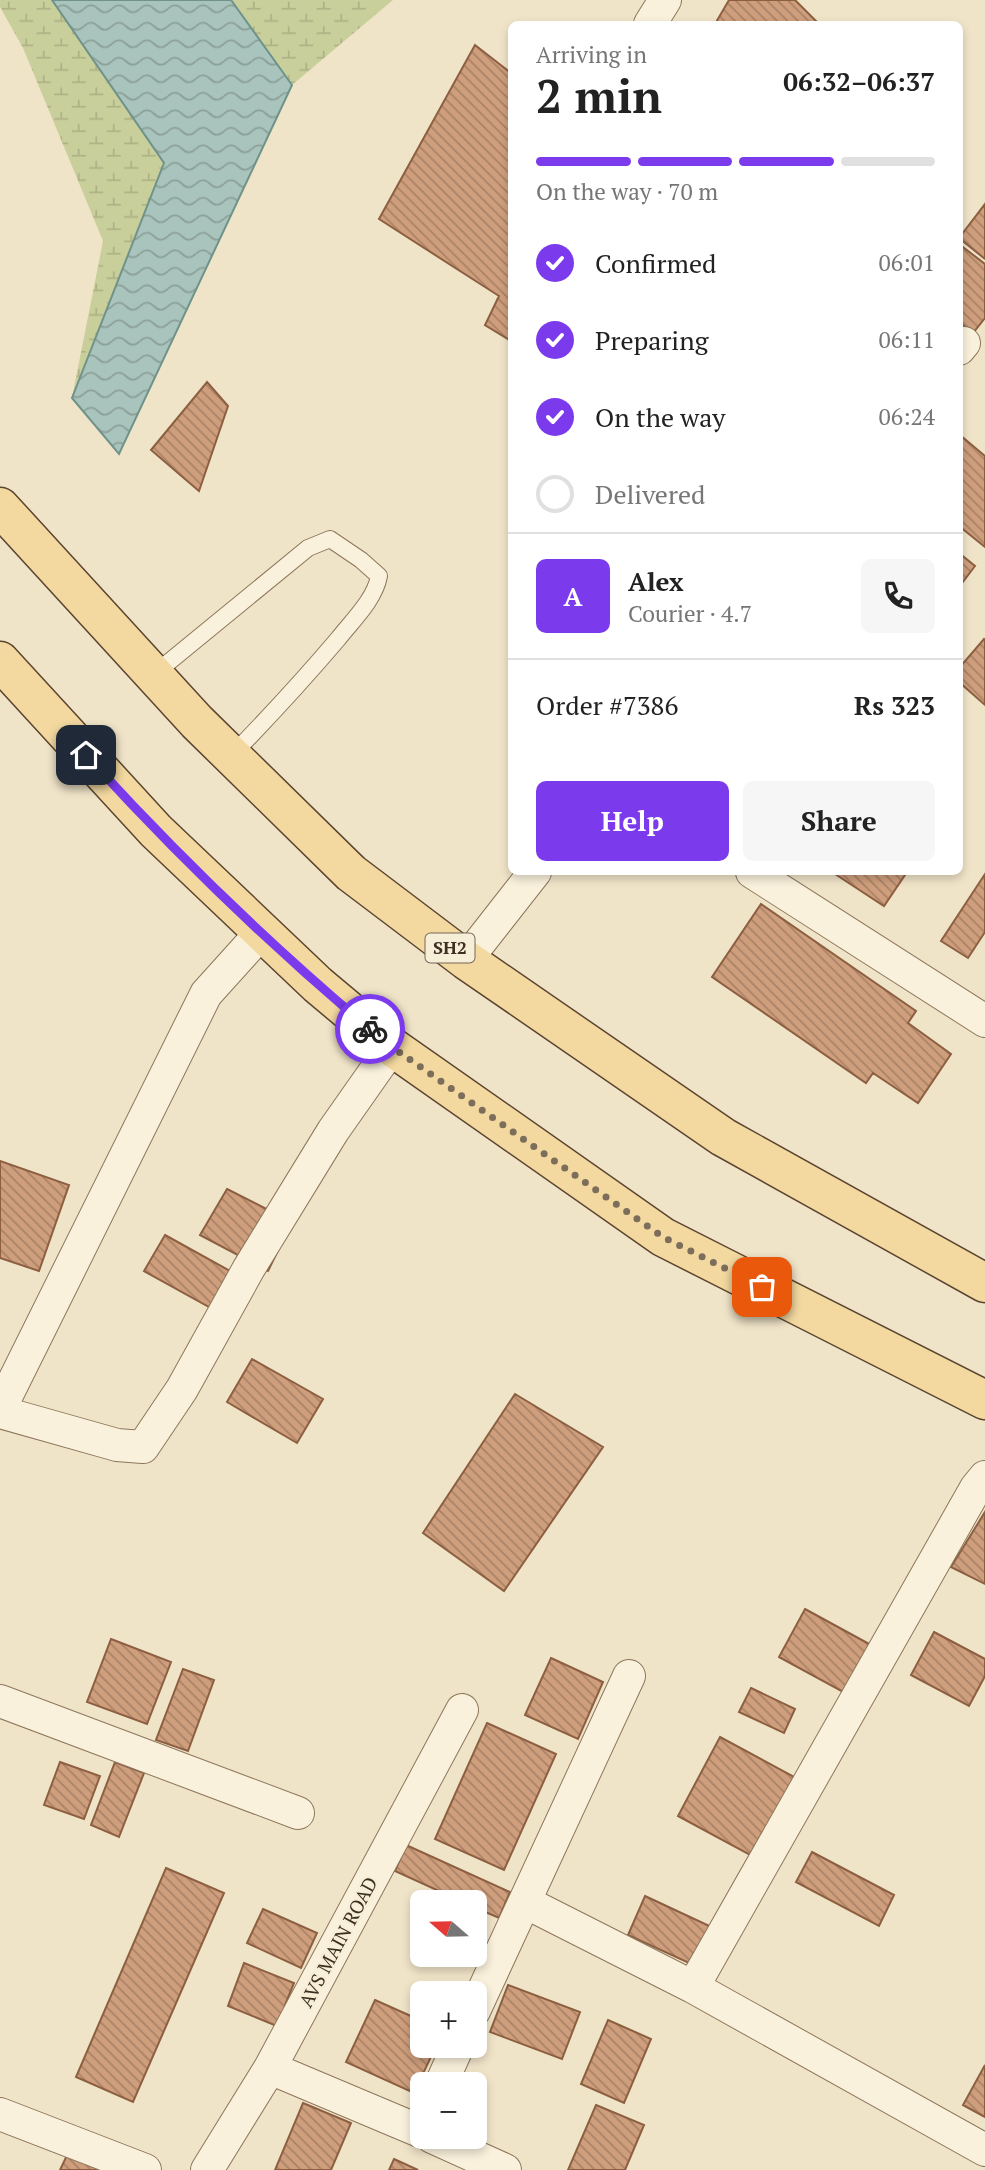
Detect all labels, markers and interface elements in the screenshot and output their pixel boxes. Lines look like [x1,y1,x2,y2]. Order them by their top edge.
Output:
text: Arriving in [536,39,647,70]
text: 06:32–06:37 [783,64,935,98]
text: 2 min [536,65,662,126]
text: On the way · 70 m [536,176,718,207]
icon: check [536,244,574,282]
text: Confirmed [595,246,716,280]
text: 06:01 [878,247,935,278]
icon: check [536,321,574,359]
text: Preparing [595,323,708,357]
text: 06:11 [878,324,935,355]
icon: check [536,398,574,436]
text: On the way [595,400,726,434]
text: 06:24 [878,401,935,432]
text: Delivered [595,477,705,511]
button: phone [861,559,935,633]
text: Alex [628,564,684,598]
text: A [564,579,582,613]
text: Courier · 4.7 [628,598,752,629]
text: Order #7386 [536,688,678,722]
text: Rs 323 [854,688,935,722]
pin [56,725,116,785]
icon: home [67,736,105,774]
button: Help [536,781,729,861]
button: Share [743,781,935,861]
road number: SH2 [426,933,475,962]
courier [335,994,405,1064]
icon: bike [351,1010,389,1048]
pin [732,1257,792,1317]
icon: bag [743,1268,781,1306]
street label: AVS MAIN ROAD [293,1872,383,2011]
north arrow [410,1890,486,1967]
map controls [410,1890,487,2149]
button: + [410,1981,487,2058]
button: − [410,2072,487,2149]

